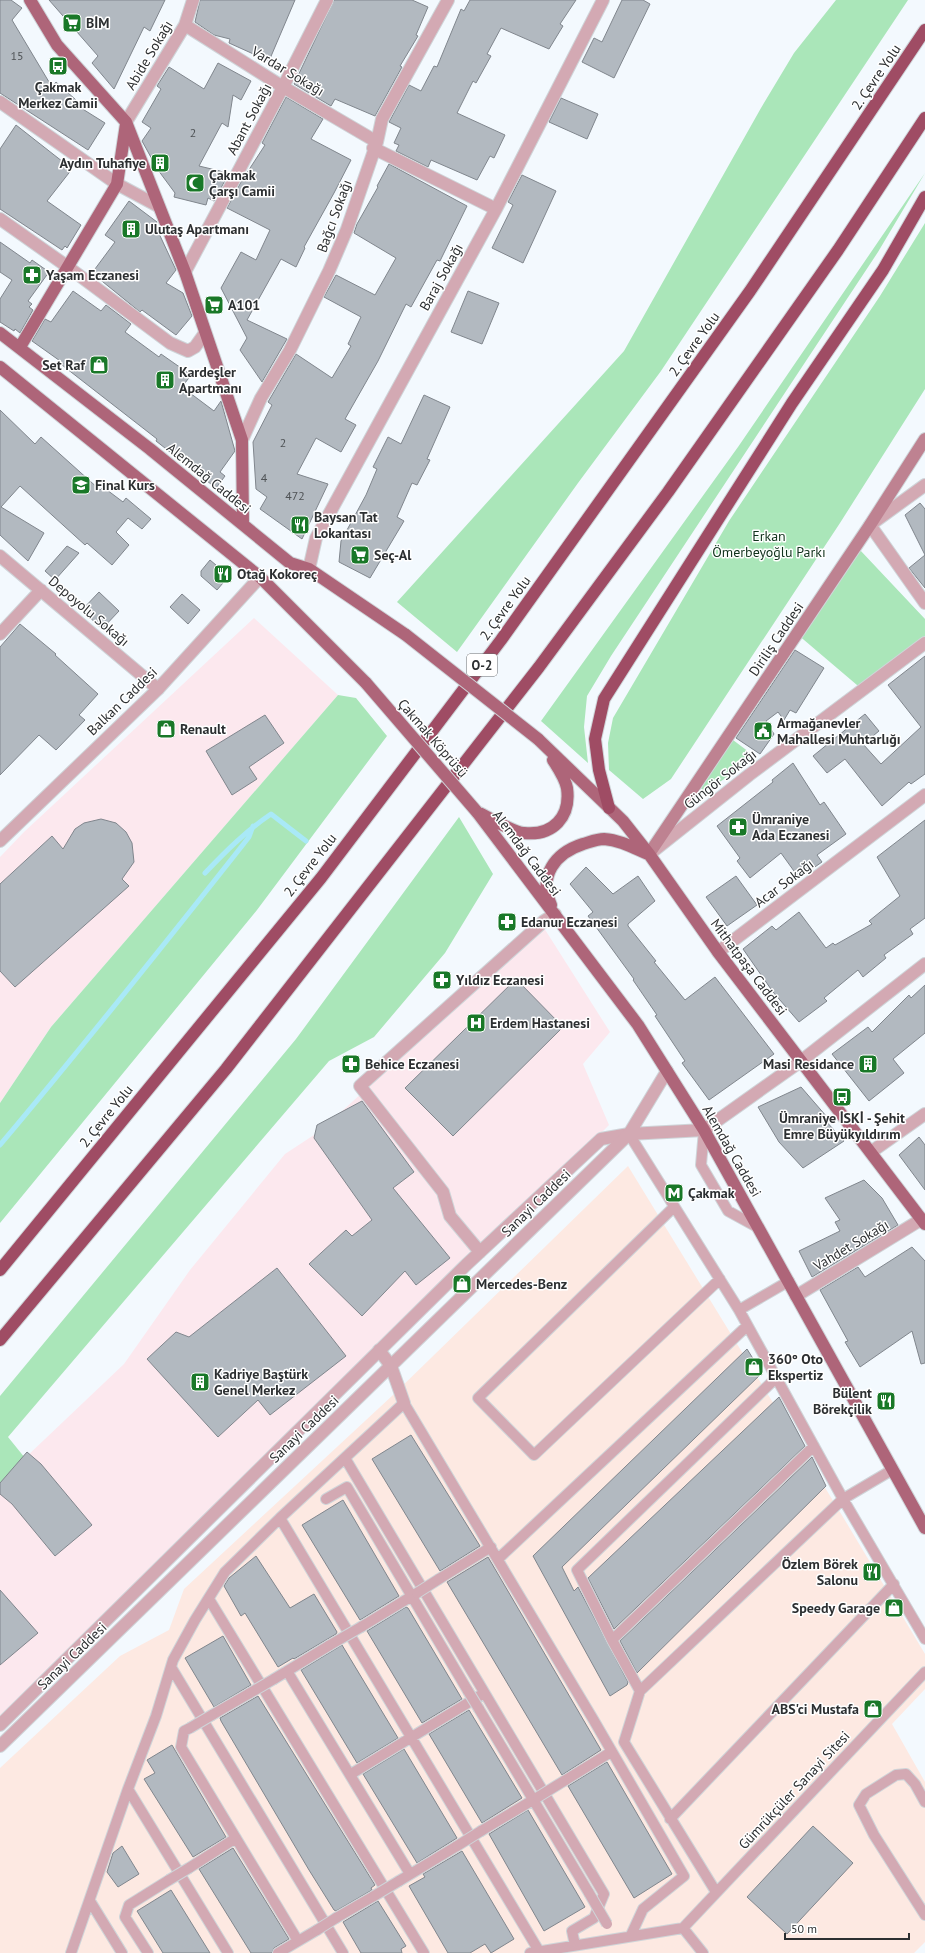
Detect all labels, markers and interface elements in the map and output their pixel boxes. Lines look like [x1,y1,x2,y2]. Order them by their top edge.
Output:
supermarket icon: BİM [61,12,83,34]
place label: BİM [86,14,109,32]
street label: Abide Sokağı [121,17,177,93]
street label: 2. Çevre Yolu [847,41,905,113]
street label: Vardar Sokağı [247,42,328,100]
house number: 15 [10,48,24,63]
bus stop icon: Çakmak Merkez Camii [47,55,69,77]
place label: Çakmak Merkez Camii [18,78,98,112]
street label: Abant Sokağı [223,80,275,158]
house number: 2 [190,125,196,140]
building icon: Aydın Tuhafiye [149,152,171,174]
place label: Aydın Tuhafiye [60,154,146,172]
place label: Çakmak Çarşı Camii [209,166,275,200]
mosque icon: Çakmak Çarşı Camii [184,172,206,194]
street label: Bağcı Sokağı [312,177,356,255]
building icon: Ulutaş Apartmanı [120,218,142,240]
place label: Ulutaş Apartmanı [145,220,249,238]
street label: Baraj Sokağı [415,240,467,314]
pharmacy icon: Yaşam Eczanesi [21,264,43,286]
place label: Yaşam Eczanesi [45,266,139,284]
supermarket icon: A101 [203,294,225,316]
place label: A101 [228,296,260,314]
street label: 2. Çevre Yolu [665,308,723,380]
shop icon: Set Raf [88,354,110,376]
place label: Set Raf [42,356,87,374]
place label: Kardeşler Apartmanı [179,363,242,397]
building icon: Kardeşler Apartmanı [154,369,176,391]
house number: 2 [280,435,286,450]
street label: Alemdağ Caddesi [163,439,255,517]
house number: 4 [261,470,268,485]
school or university icon: Final Kurs [70,474,92,496]
place label: Final Kurs [95,476,155,494]
house number: 472 [285,488,305,503]
place label: Baysan Tat Lokantası [314,508,378,542]
restaurant icon: Baysan Tat Lokantası [289,514,311,536]
park label: Erkan Ömerbeyoğlu Parkı [712,527,826,561]
supermarket icon: Seç-Al [349,544,371,566]
place label: Seç-Al [374,546,412,564]
restaurant icon: Otağ Kokoreç [212,563,234,585]
place label: Otağ Kokoreç [237,565,317,583]
street label: Depoyolu Sokağı [45,572,133,650]
street label: 2. Çevre Yolu [476,572,534,644]
street label: Diriliş Caddesi [745,599,807,679]
road number: O-2 [467,654,497,676]
street label: Balkan Caddesi [83,663,161,739]
street label: Çakmak Köprüsü [394,695,472,781]
place label: Armağanevler Mahallesi Muhtarlığı [777,714,901,748]
shop icon: Renault [155,718,177,740]
place label: Renault [180,720,226,738]
public building icon: Armağanevler Mahallesi Muhtarlığı [752,720,774,742]
street label: Güngör Sokağı [680,745,760,813]
street label: Alemdağ Caddesi [489,806,565,900]
place label: Ümraniye Ada Eczanesi [752,810,830,844]
pharmacy icon: Ümraniye Ada Eczanesi [727,816,749,838]
street label: 2. Çevre Yolu [280,830,340,900]
street label: Acar Sokağı [751,855,817,911]
pharmacy icon: Edanur Eczanesi [496,911,518,933]
place label: Edanur Eczanesi [521,913,618,931]
street label: Mithatpaşa Caddesi [707,915,791,1019]
pharmacy icon: Yıldız Eczanesi [431,969,453,991]
place label: Yıldız Eczanesi [455,971,544,989]
hospital icon: Erdem Hastanesi [465,1012,487,1034]
place label: Erdem Hastanesi [490,1014,590,1032]
pharmacy icon: Behice Eczanesi [340,1053,362,1075]
building icon: Masi Residance [857,1053,879,1075]
place label: Behice Eczanesi [365,1055,460,1073]
place label: Masi Residance [763,1055,854,1073]
street label: 2. Çevre Yolu [75,1081,137,1151]
bus stop icon: Ümraniye İSKİ - Şehit Emre Büyükyıldırım [831,1086,853,1108]
street label: Alemdağ Caddesi [698,1102,766,1200]
place label: Ümraniye İSKİ - Şehit Emre Büyükyıldırım [779,1109,905,1143]
street label: Sanayi Caddesi [498,1165,574,1241]
metro station icon: Çakmak [663,1182,685,1204]
place label: Çakmak [688,1184,735,1202]
street label: Vahdet Sokağı [809,1215,892,1275]
shop icon: Mercedes-Benz [451,1273,473,1295]
place label: Mercedes-Benz [476,1275,567,1293]
place label: 360° Oto Ekspertiz [768,1350,823,1384]
shop icon: 360° Oto Ekspertiz [743,1356,765,1378]
place label: Kadriye Baştürk Genel Merkez [214,1365,308,1399]
building icon: Kadriye Baştürk Genel Merkez [189,1371,211,1393]
place label: Bülent Börekçilik [813,1384,872,1418]
restaurant icon: Bülent Börekçilik [875,1390,897,1412]
street label: Sanayi Caddesi [266,1391,342,1467]
place label: Özlem Börek Salonu [782,1555,858,1589]
restaurant icon: Özlem Börek Salonu [861,1561,883,1583]
shop icon: Speedy Garage [883,1597,905,1619]
place label: Speedy Garage [792,1599,880,1617]
street label: Sanayi Caddesi [34,1618,110,1694]
shop icon: ABS'ci Mustafa [862,1698,884,1720]
place label: ABS'ci Mustafa [771,1700,859,1718]
street label: Gümrükçüler Sanayi Sitesi [734,1727,854,1853]
scale bar [785,1915,909,1941]
text: 50 m [791,1921,817,1936]

